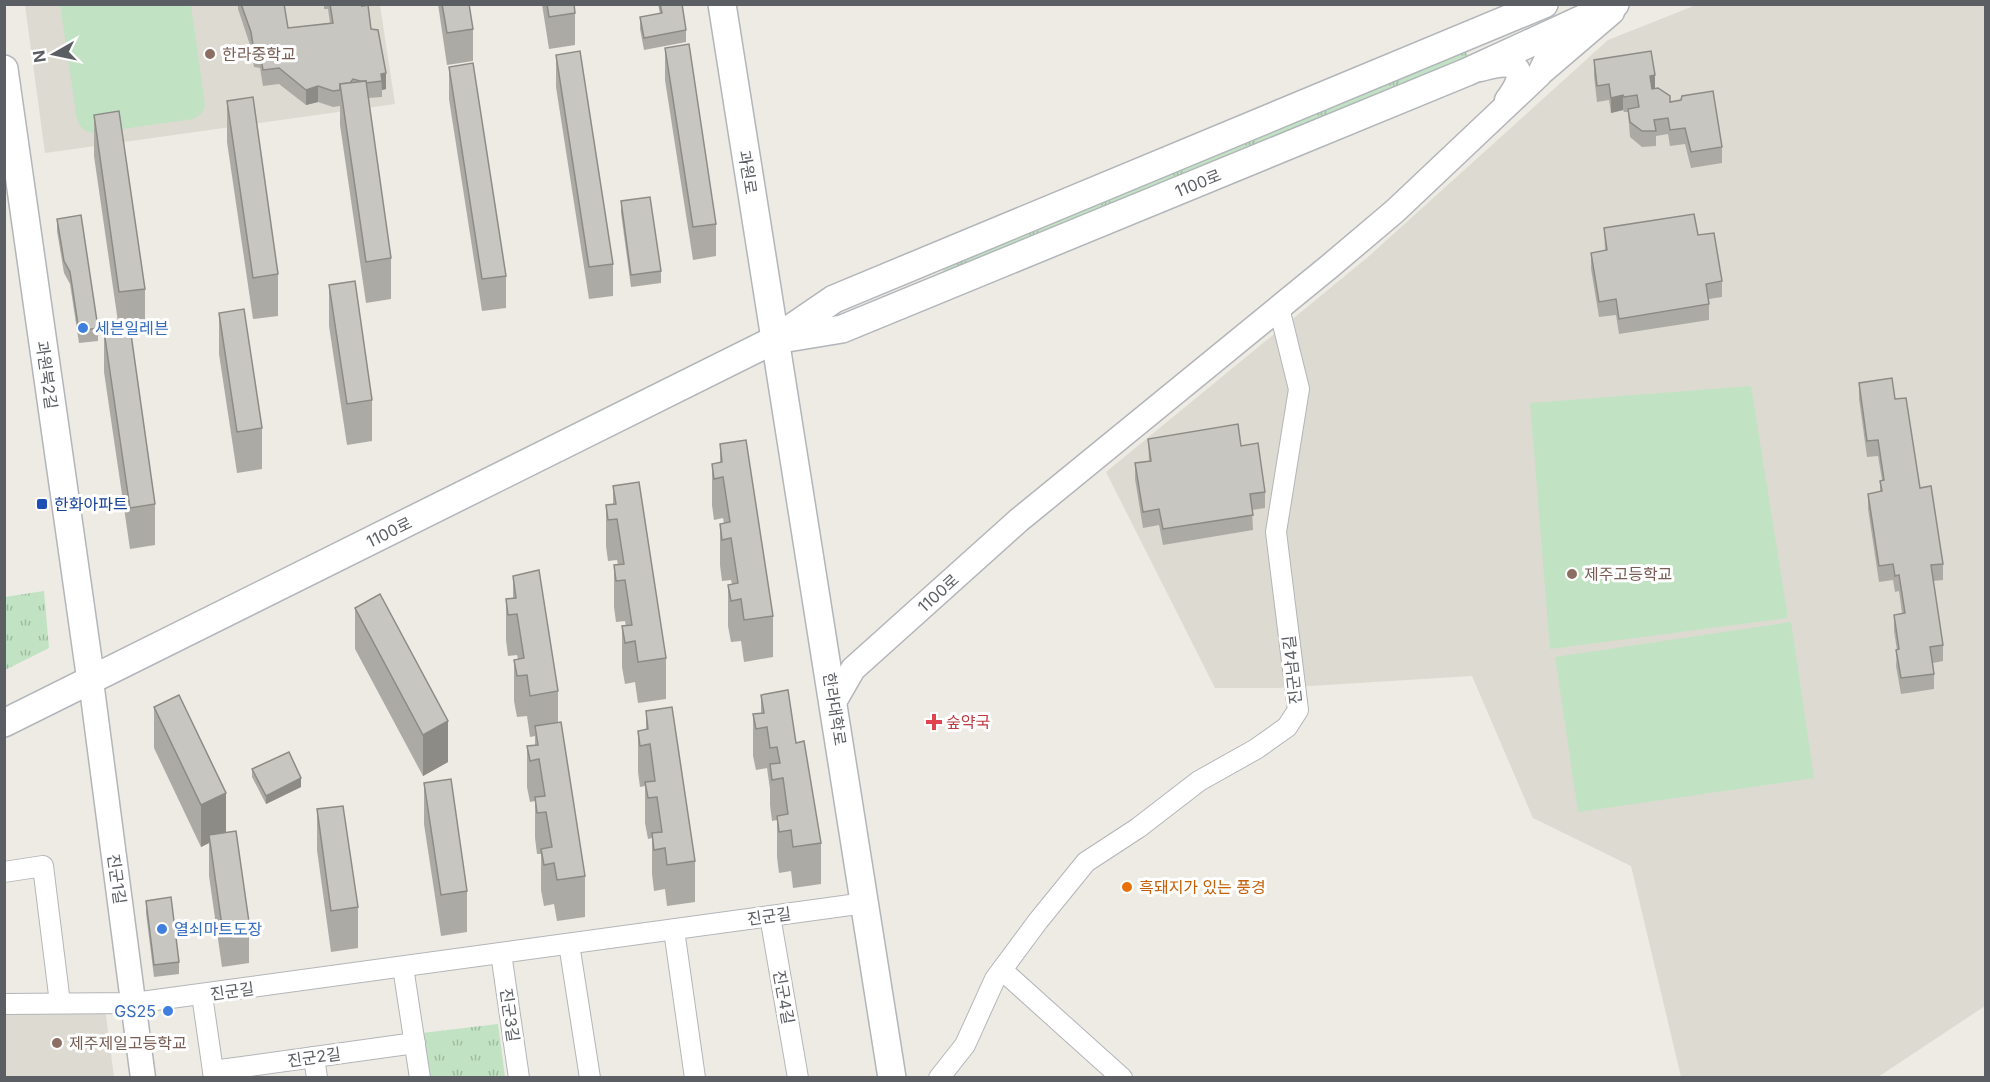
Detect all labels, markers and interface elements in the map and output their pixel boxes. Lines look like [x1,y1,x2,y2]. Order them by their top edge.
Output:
north arrow [24,24,84,84]
place label: 한라중학교 [222,44,296,64]
marker: 한라중학교 [203,47,217,61]
text: N [28,49,50,64]
street label: 과원로 [735,149,761,196]
street label: 1100로 [1172,165,1224,201]
place label: 세븐일레븐 [95,318,169,338]
marker: 세븐일레븐 [76,321,90,335]
street label: 과원북2길 [32,340,62,410]
place label: 한화아파트 [54,494,128,514]
marker: 한화아파트 [35,497,49,511]
street label: 1100로 [363,512,415,551]
place label: 제주고등학교 [1584,564,1672,584]
marker: 제주고등학교 [1565,567,1579,581]
street label: 1100로 [913,569,963,616]
street label: 진군남4길 [1278,635,1306,705]
street label: 한라대학로 [819,671,851,747]
place label: 숲약국 [946,712,990,732]
marker: 숲약국 [927,715,941,729]
street label: 진군1길 [104,853,130,905]
place label: 흑돼지가 있는 풍경 [1139,877,1266,897]
marker: 흑돼지가 있는 풍경 [1120,880,1134,894]
street label: 진군길 [746,903,792,929]
place label: 열쇠마트도장 [174,919,263,939]
marker: 열쇠마트도장 [155,922,169,936]
street label: 진군4길 [769,968,799,1026]
street label: 진군길 [209,978,255,1004]
street label: 진군3길 [496,987,524,1043]
place label: GS25 [114,1001,156,1021]
marker: GS25 [161,1004,175,1018]
place label: 제주제일고등학교 [69,1033,187,1053]
marker: 제주제일고등학교 [50,1036,64,1050]
street label: 진군2길 [286,1043,342,1071]

